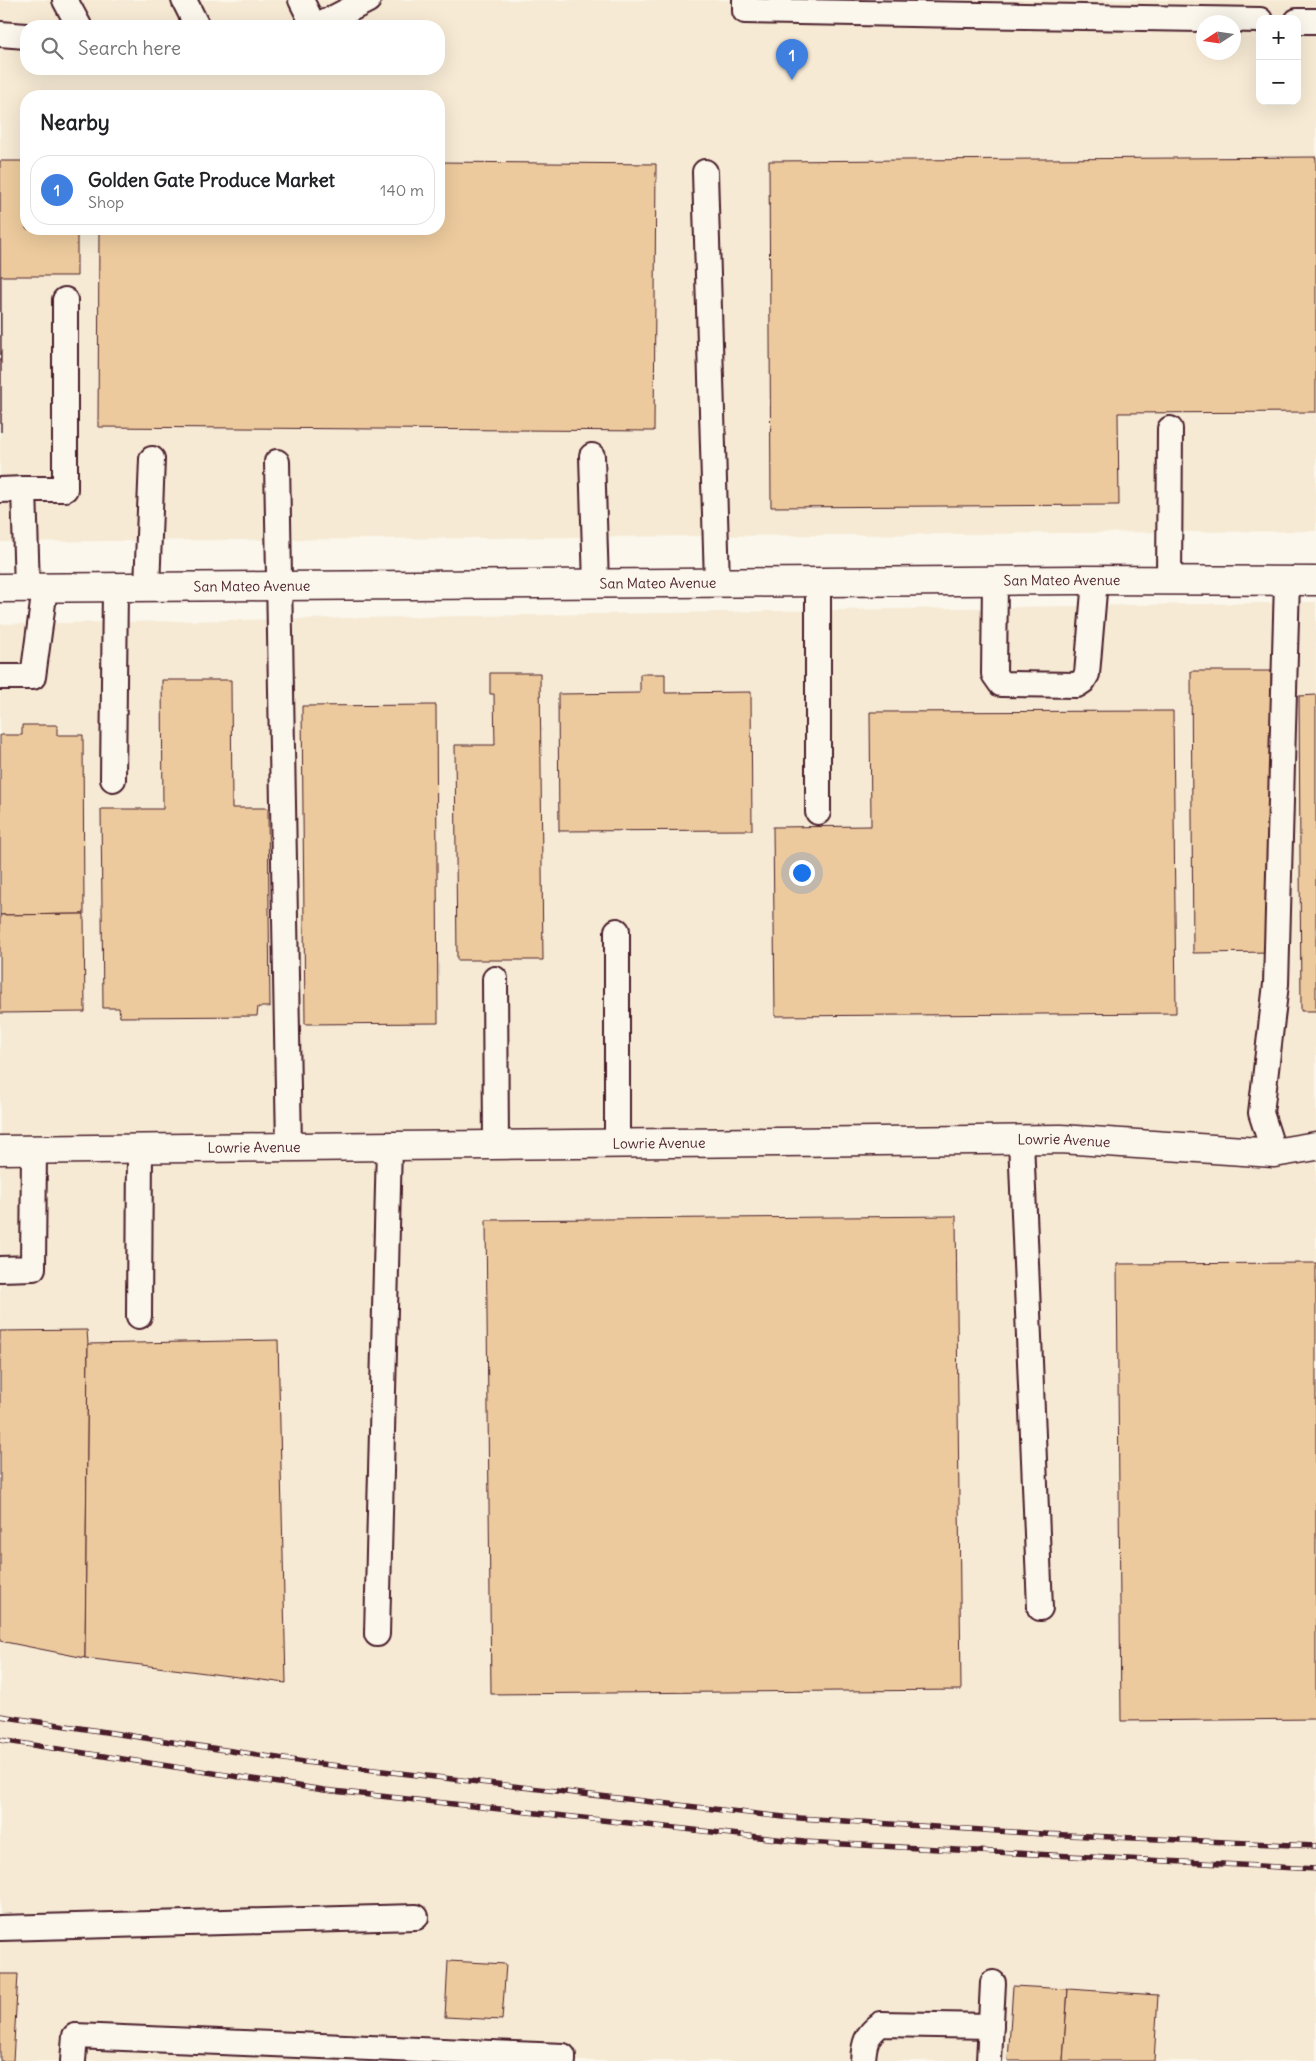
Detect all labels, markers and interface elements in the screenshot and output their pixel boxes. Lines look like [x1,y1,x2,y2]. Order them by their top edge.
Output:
north arrow [1196,15,1241,60]
map controls [1256,15,1301,105]
button: + [1256,15,1301,60]
search box [20,20,445,75]
icon: search [38,34,66,62]
text: Search here [78,36,181,60]
pin: 1 [776,39,808,80]
button: − [1256,60,1301,105]
text: Nearby [40,109,110,136]
text: Golden Gate Produce Market [88,168,335,192]
text: 1 [54,180,60,200]
text: 140 m [380,180,424,200]
text: Shop [88,192,124,212]
street label: San Mateo Avenue [1003,571,1120,590]
street label: San Mateo Avenue [600,574,716,593]
street label: San Mateo Avenue [194,577,310,596]
your location [789,860,815,886]
street label: Lowrie Avenue [1017,1130,1111,1151]
street label: Lowrie Avenue [612,1134,706,1153]
street label: Lowrie Avenue [207,1138,301,1157]

